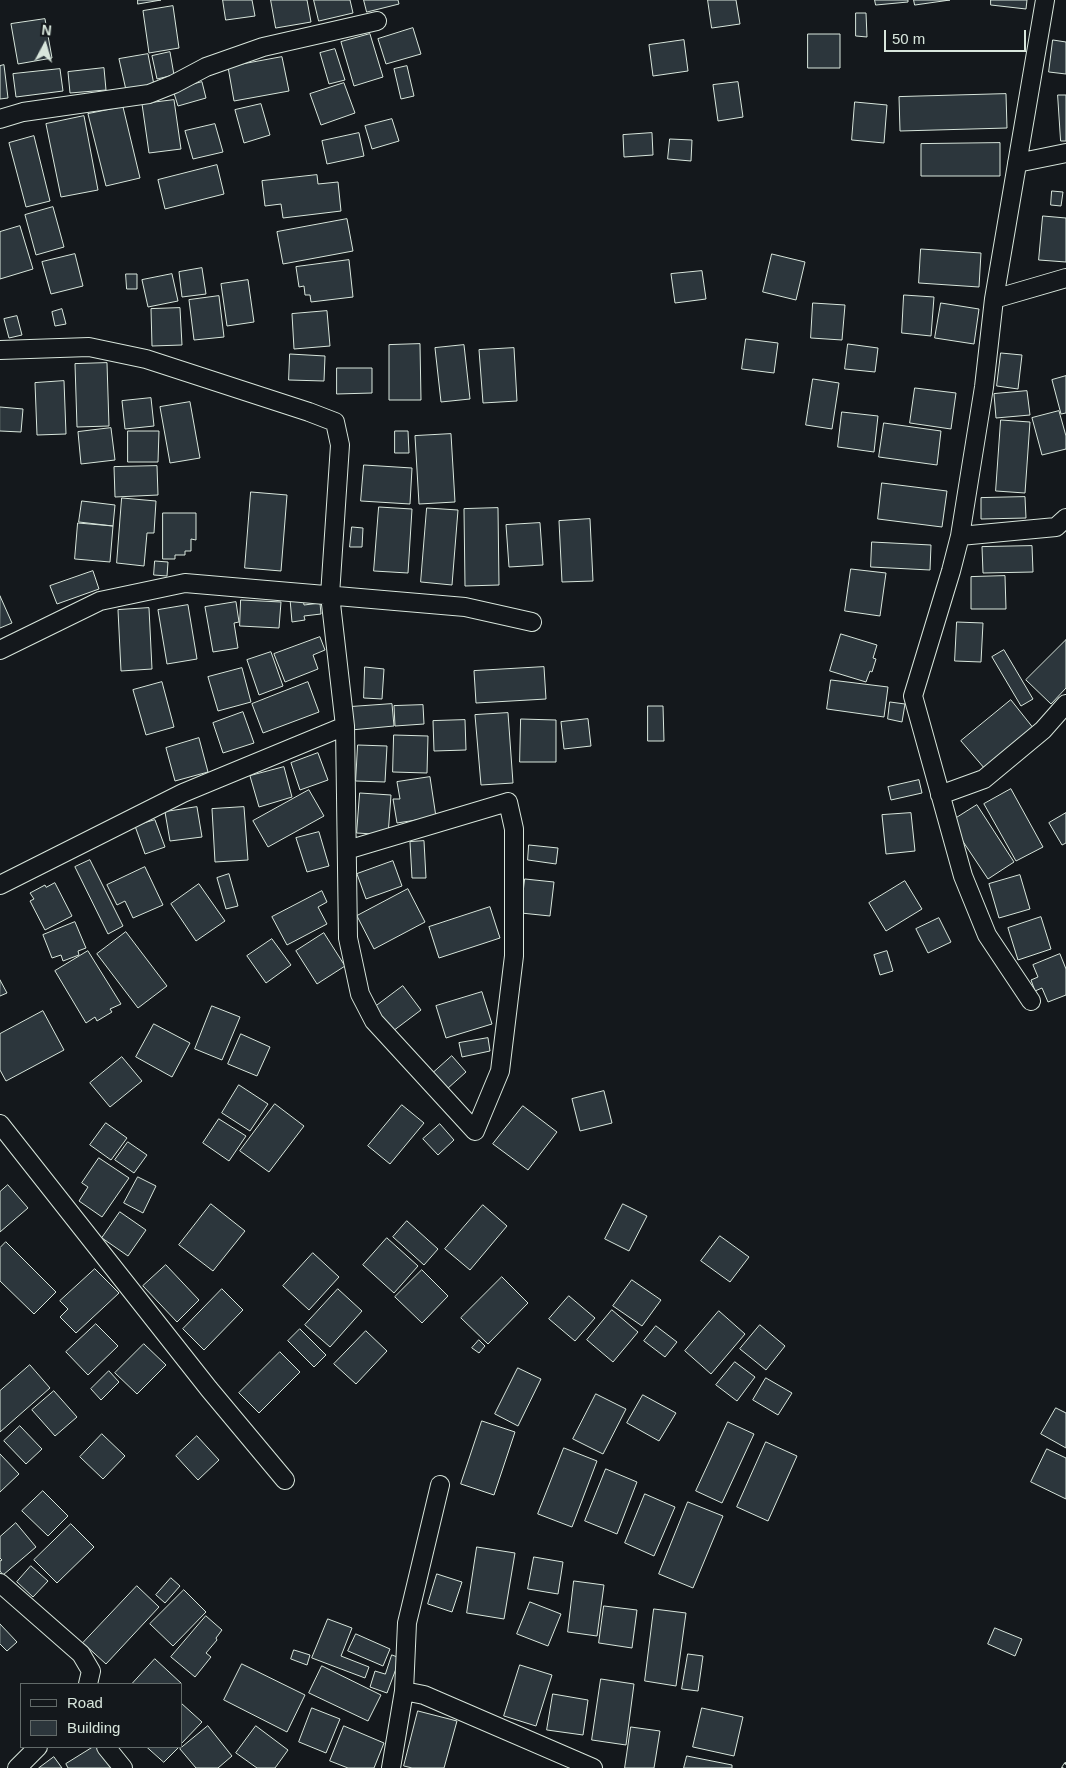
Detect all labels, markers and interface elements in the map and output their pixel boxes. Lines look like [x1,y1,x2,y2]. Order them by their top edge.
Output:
north arrow [20,20,70,70]
scale bar [886,20,1028,52]
text: N [41,22,52,39]
text: 50 m [892,30,925,47]
legend [20,1683,182,1748]
text: Road [67,1694,103,1711]
text: Building [67,1719,120,1736]

